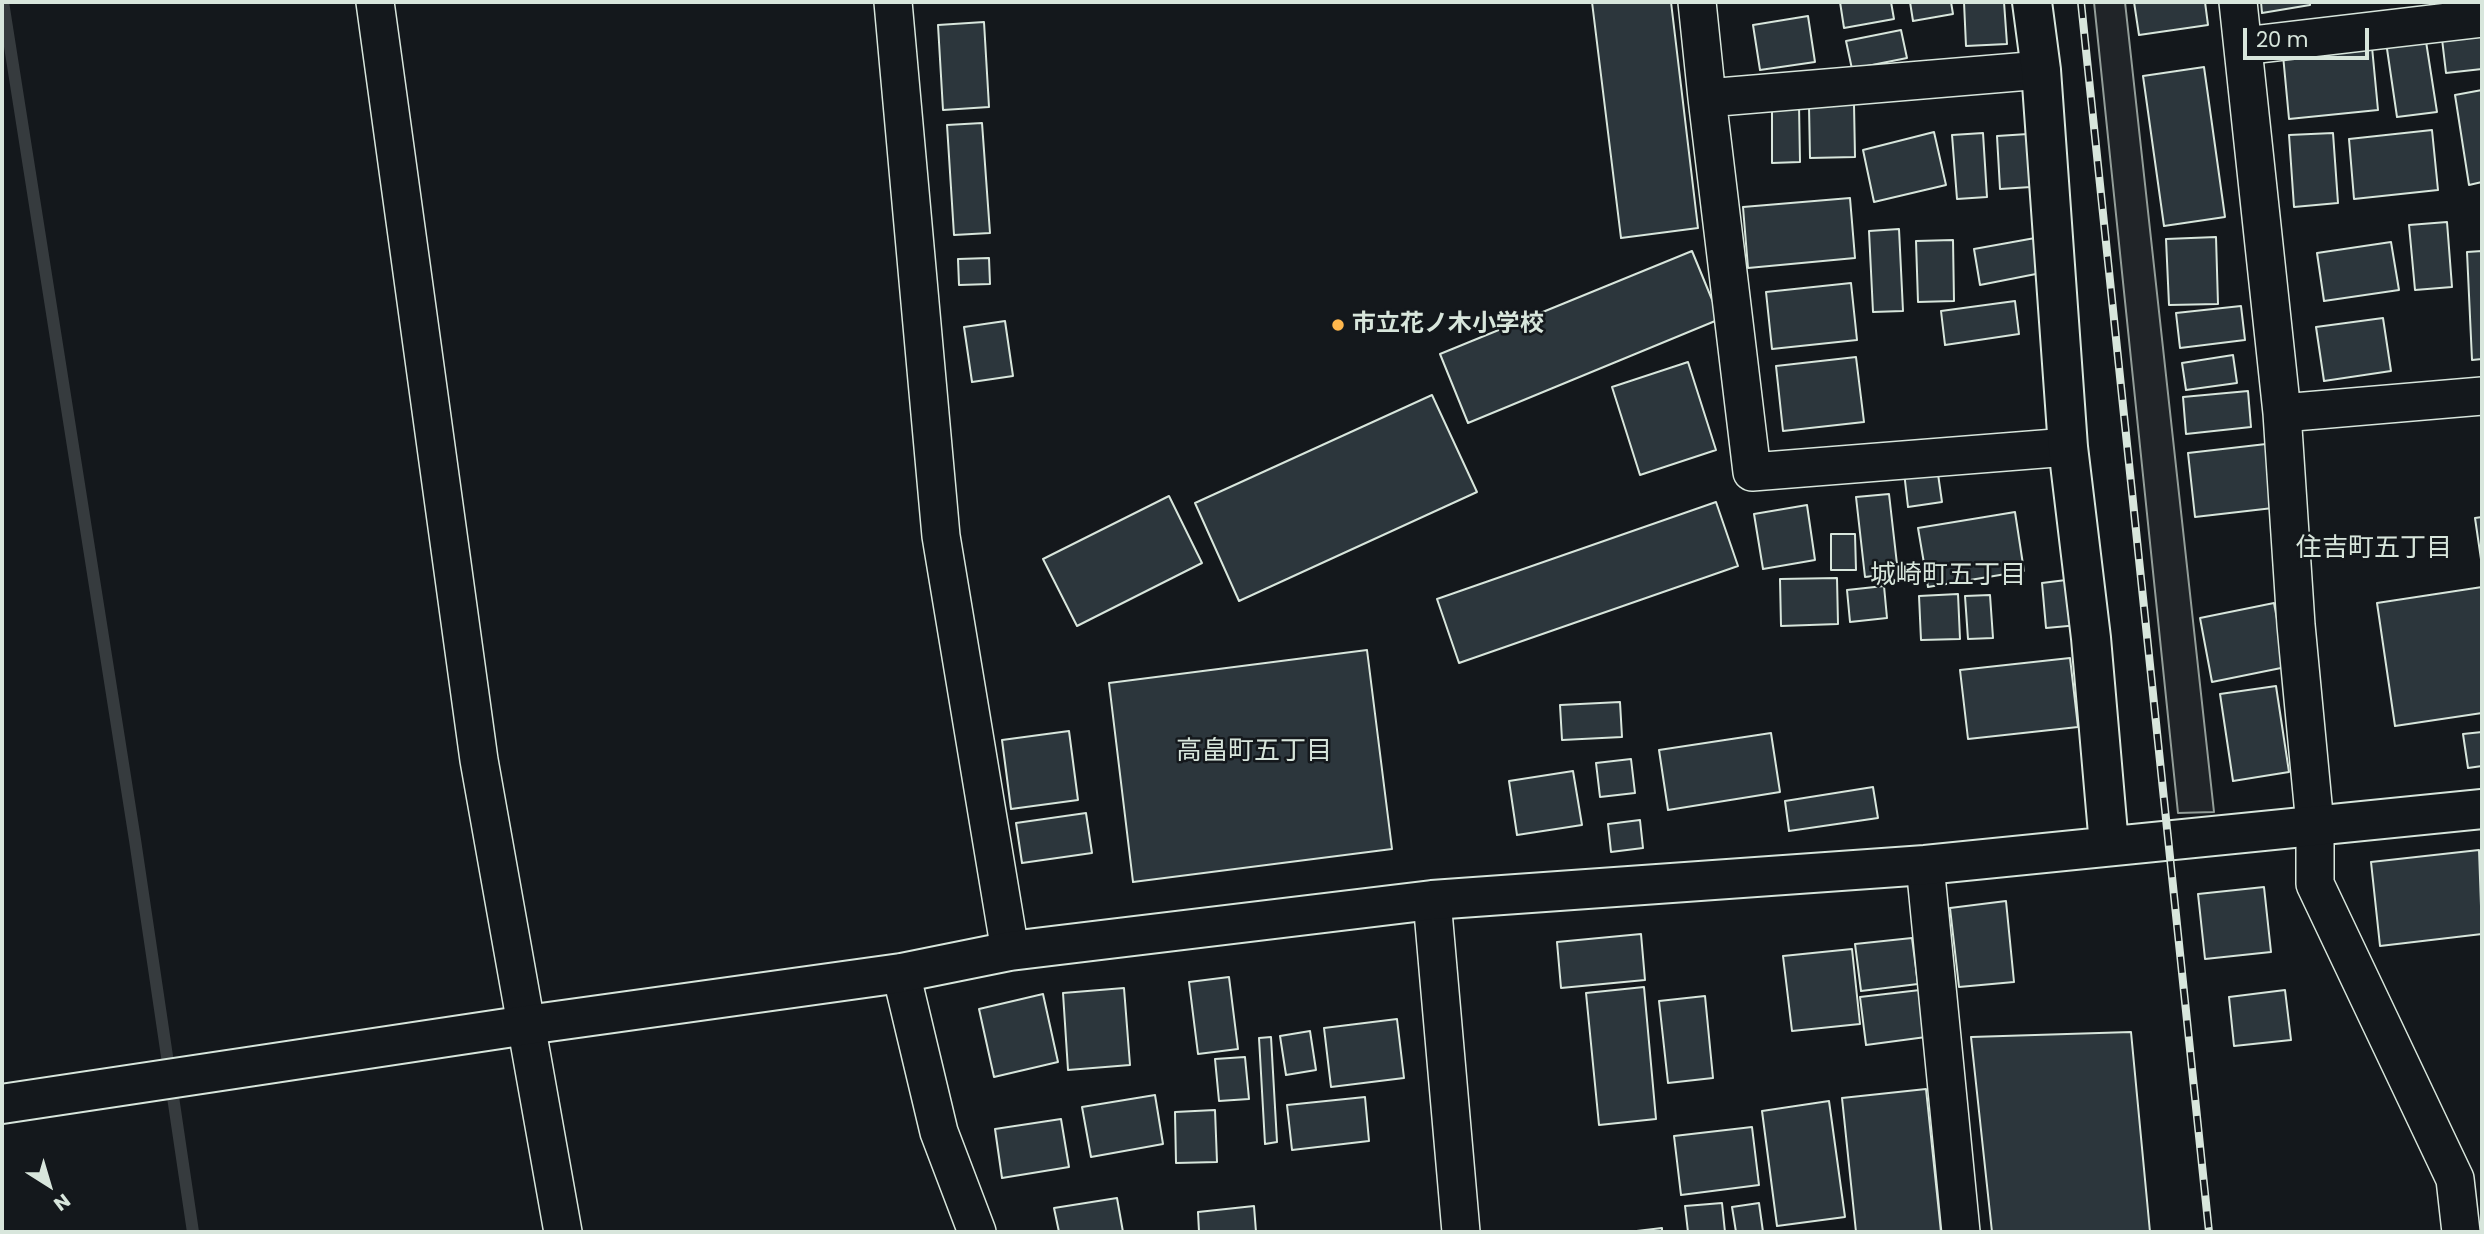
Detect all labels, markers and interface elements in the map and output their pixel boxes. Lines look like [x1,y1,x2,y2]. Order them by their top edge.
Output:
scale bar [2246,14,2372,58]
text: 20 m [2256,25,2309,54]
place label: 市立花ノ木小学校 [1352,311,1544,339]
marker: 市立花ノ木小学校 [1330,317,1346,333]
district label: 住吉町五丁目 [2296,533,2452,565]
district label: 城崎町五丁目 [1870,560,2026,592]
district label: 高畠町五丁目 [1176,736,1332,768]
north arrow [14,1150,84,1220]
text: N [48,1187,76,1217]

